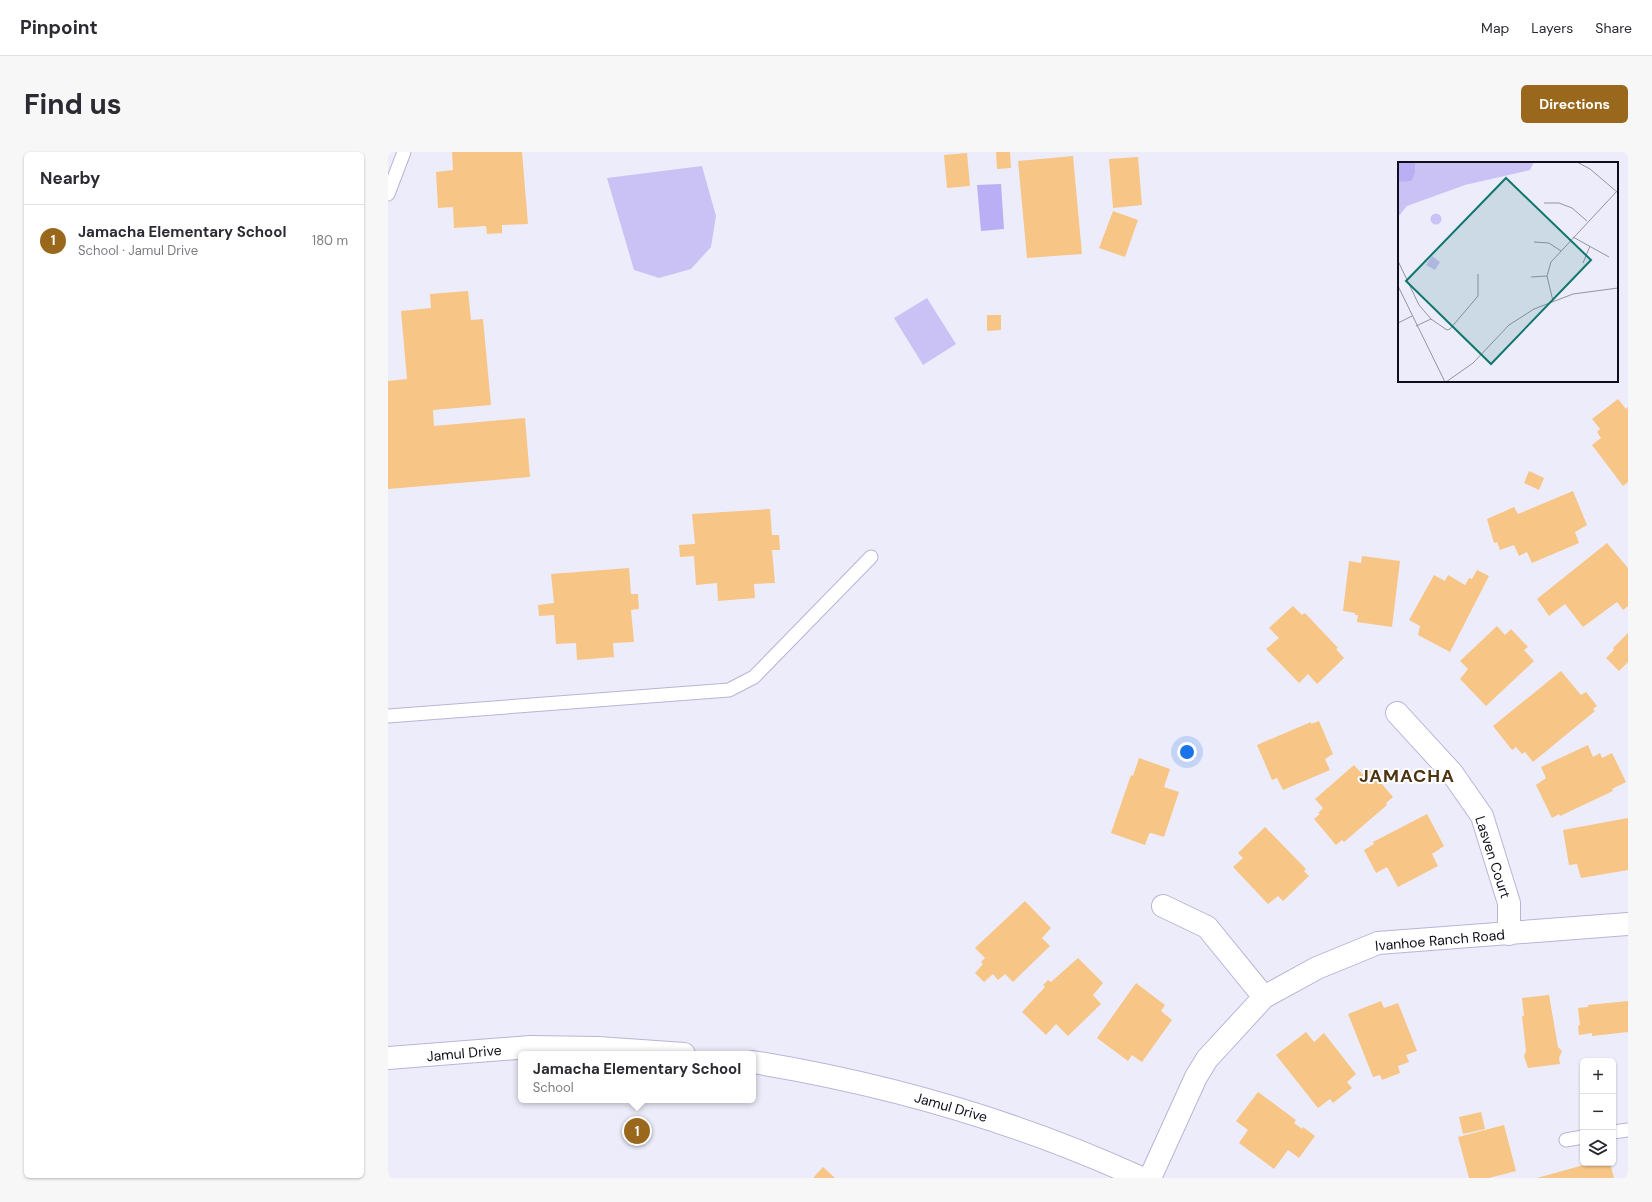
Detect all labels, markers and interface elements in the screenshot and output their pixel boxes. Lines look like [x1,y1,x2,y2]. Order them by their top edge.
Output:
text: Pinpoint [20,15,98,40]
text: Map [1481,19,1509,37]
text: Layers [1531,19,1573,37]
text: Share [1595,19,1632,37]
button: Directions [1521,85,1628,123]
text: Find us [24,86,122,123]
inset map [1398,162,1618,382]
text: Nearby [40,167,100,189]
text: Jamacha Elementary School [78,222,286,242]
text: 1 [51,232,55,249]
text: 180 m [312,232,348,249]
text: School · Jamul Drive [78,242,198,259]
your location [1177,742,1197,762]
district label: JAMACHA [1359,764,1455,788]
street label: Lasven Court [1471,814,1515,900]
street label: Ivanhoe Ranch Road [1374,925,1506,955]
street label: Jamul Drive [426,1041,502,1065]
popup [518,1051,756,1103]
map controls [1580,1058,1616,1166]
button: + [1580,1058,1616,1094]
text: Jamacha Elementary School [533,1059,741,1079]
text: School [533,1079,574,1096]
street label: Jamul Drive [912,1088,990,1126]
button: − [1580,1094,1616,1130]
pin: 1 [624,1116,650,1146]
button: layers [1580,1130,1616,1166]

